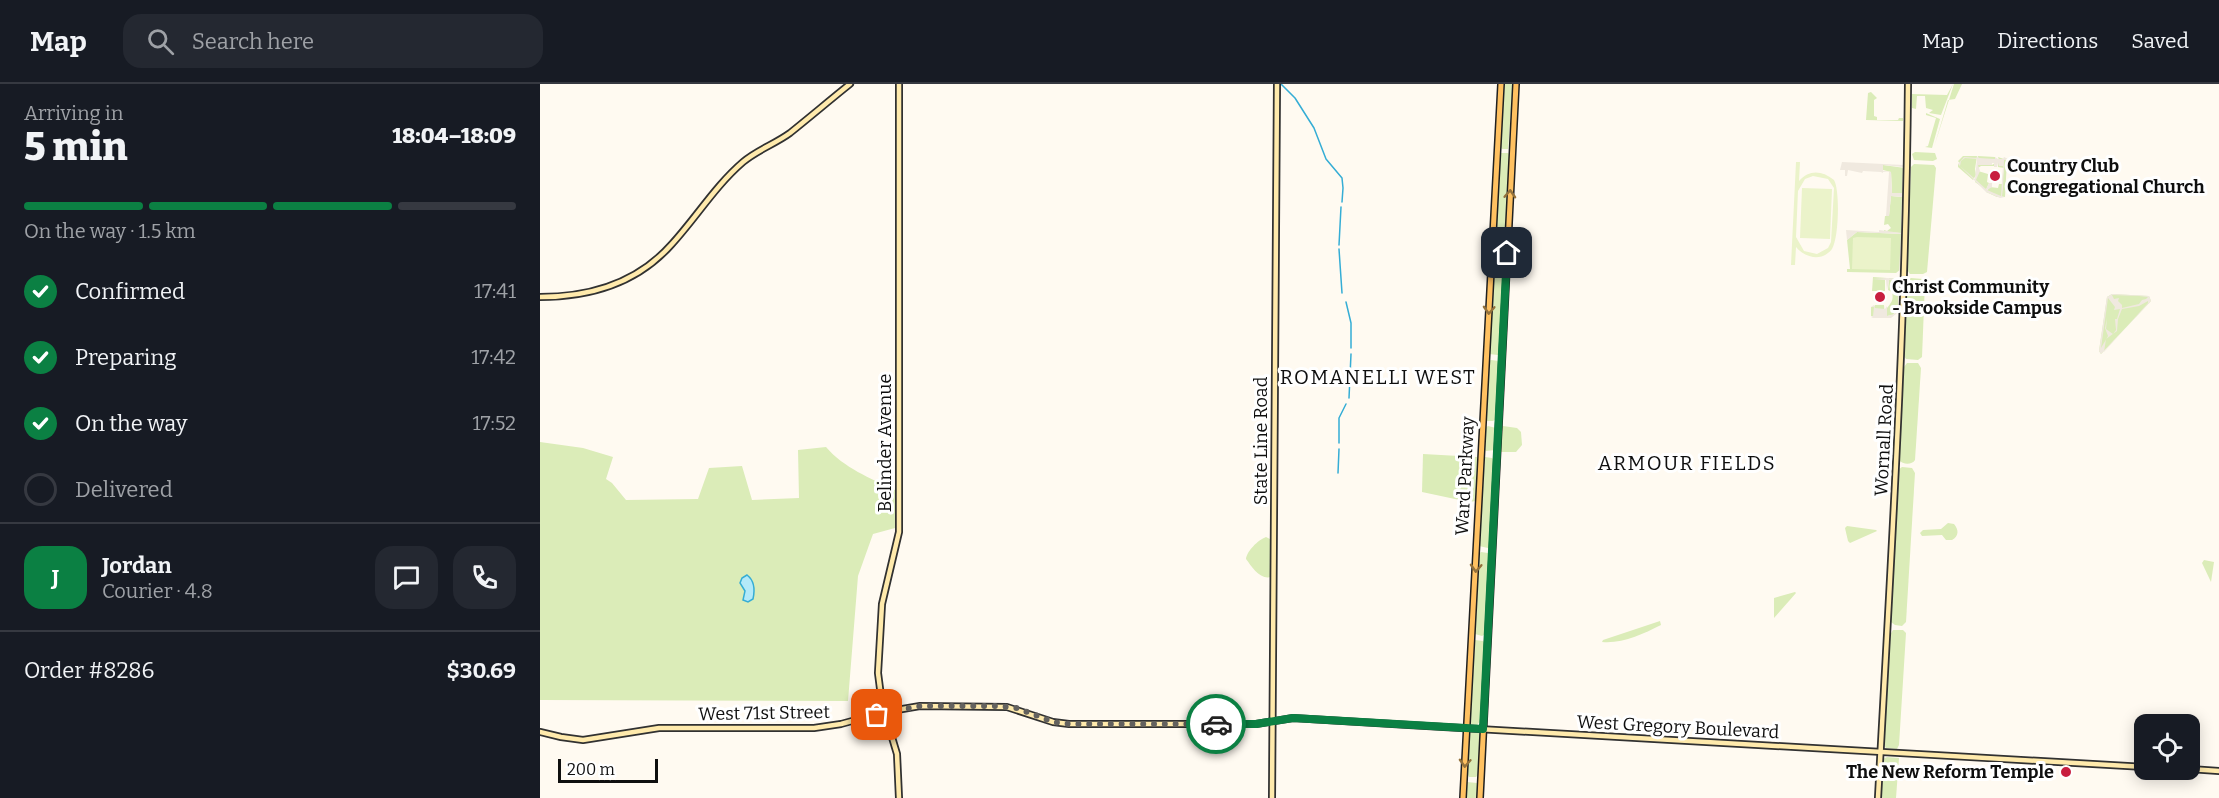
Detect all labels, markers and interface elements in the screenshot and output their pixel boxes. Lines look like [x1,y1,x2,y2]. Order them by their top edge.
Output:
search box [123,14,543,68]
text: Map [30,25,87,58]
icon: search [144,25,177,58]
text: Search here [192,28,314,55]
text: Map [1922,28,1964,54]
text: Directions [1997,28,2098,54]
text: Saved [2131,28,2189,54]
text: Arriving in [24,101,123,125]
text: 18:04–18:09 [392,122,516,149]
text: 5 min [24,124,128,170]
place label: Country Club Congregational Church [2007,155,2205,198]
marker: Country Club Congregational Church [1988,169,2002,183]
one-way arrow [1504,190,1517,199]
text: On the way · 1.5 km [24,219,196,243]
pin [1481,227,1532,278]
icon: home [1490,236,1523,269]
icon: check [24,275,57,308]
place label: Christ Community - Brookside Campus [1892,276,2062,319]
text: Confirmed [75,278,185,305]
text: 17:41 [474,279,516,303]
marker: Christ Community - Brookside Campus [1873,290,1887,304]
one-way arrow [1482,306,1495,315]
icon: check [24,341,57,374]
text: Preparing [75,344,177,371]
text: 17:42 [471,345,516,369]
district label: ROMANELLI WEST [1280,365,1476,389]
street label: Belinder Avenue [874,374,896,512]
street label: State Line Road [1250,376,1272,505]
street label: Wornall Road [1870,383,1898,497]
icon: check [24,407,57,440]
text: On the way [75,410,187,437]
text: 17:52 [473,411,516,435]
street label: Ward Parkway [1451,415,1479,536]
district label: ARMOUR FIELDS [1598,451,1776,475]
text: Delivered [75,476,173,503]
button: chat [375,546,438,609]
button: phone [453,546,516,609]
text: Jordan [102,552,172,579]
one-way arrow [1469,563,1482,572]
text: J [52,564,59,591]
text: Courier · 4.8 [102,579,213,603]
text: Order #8286 [24,657,154,684]
text: $30.69 [446,657,516,684]
pin [851,689,902,740]
courier [1186,694,1246,754]
icon: bag [860,698,893,731]
street label: West 71st Street [698,701,831,725]
icon: car [1200,708,1233,741]
street label: West Gregory Boulevard [1576,711,1780,743]
map controls [2134,714,2200,780]
button: locate [2134,714,2200,780]
scale bar [558,756,658,784]
one-way arrow [1459,758,1472,767]
text: 200 m [567,760,615,779]
place label: The New Reform Temple [1846,761,2054,783]
marker: The New Reform Temple [2059,765,2073,779]

